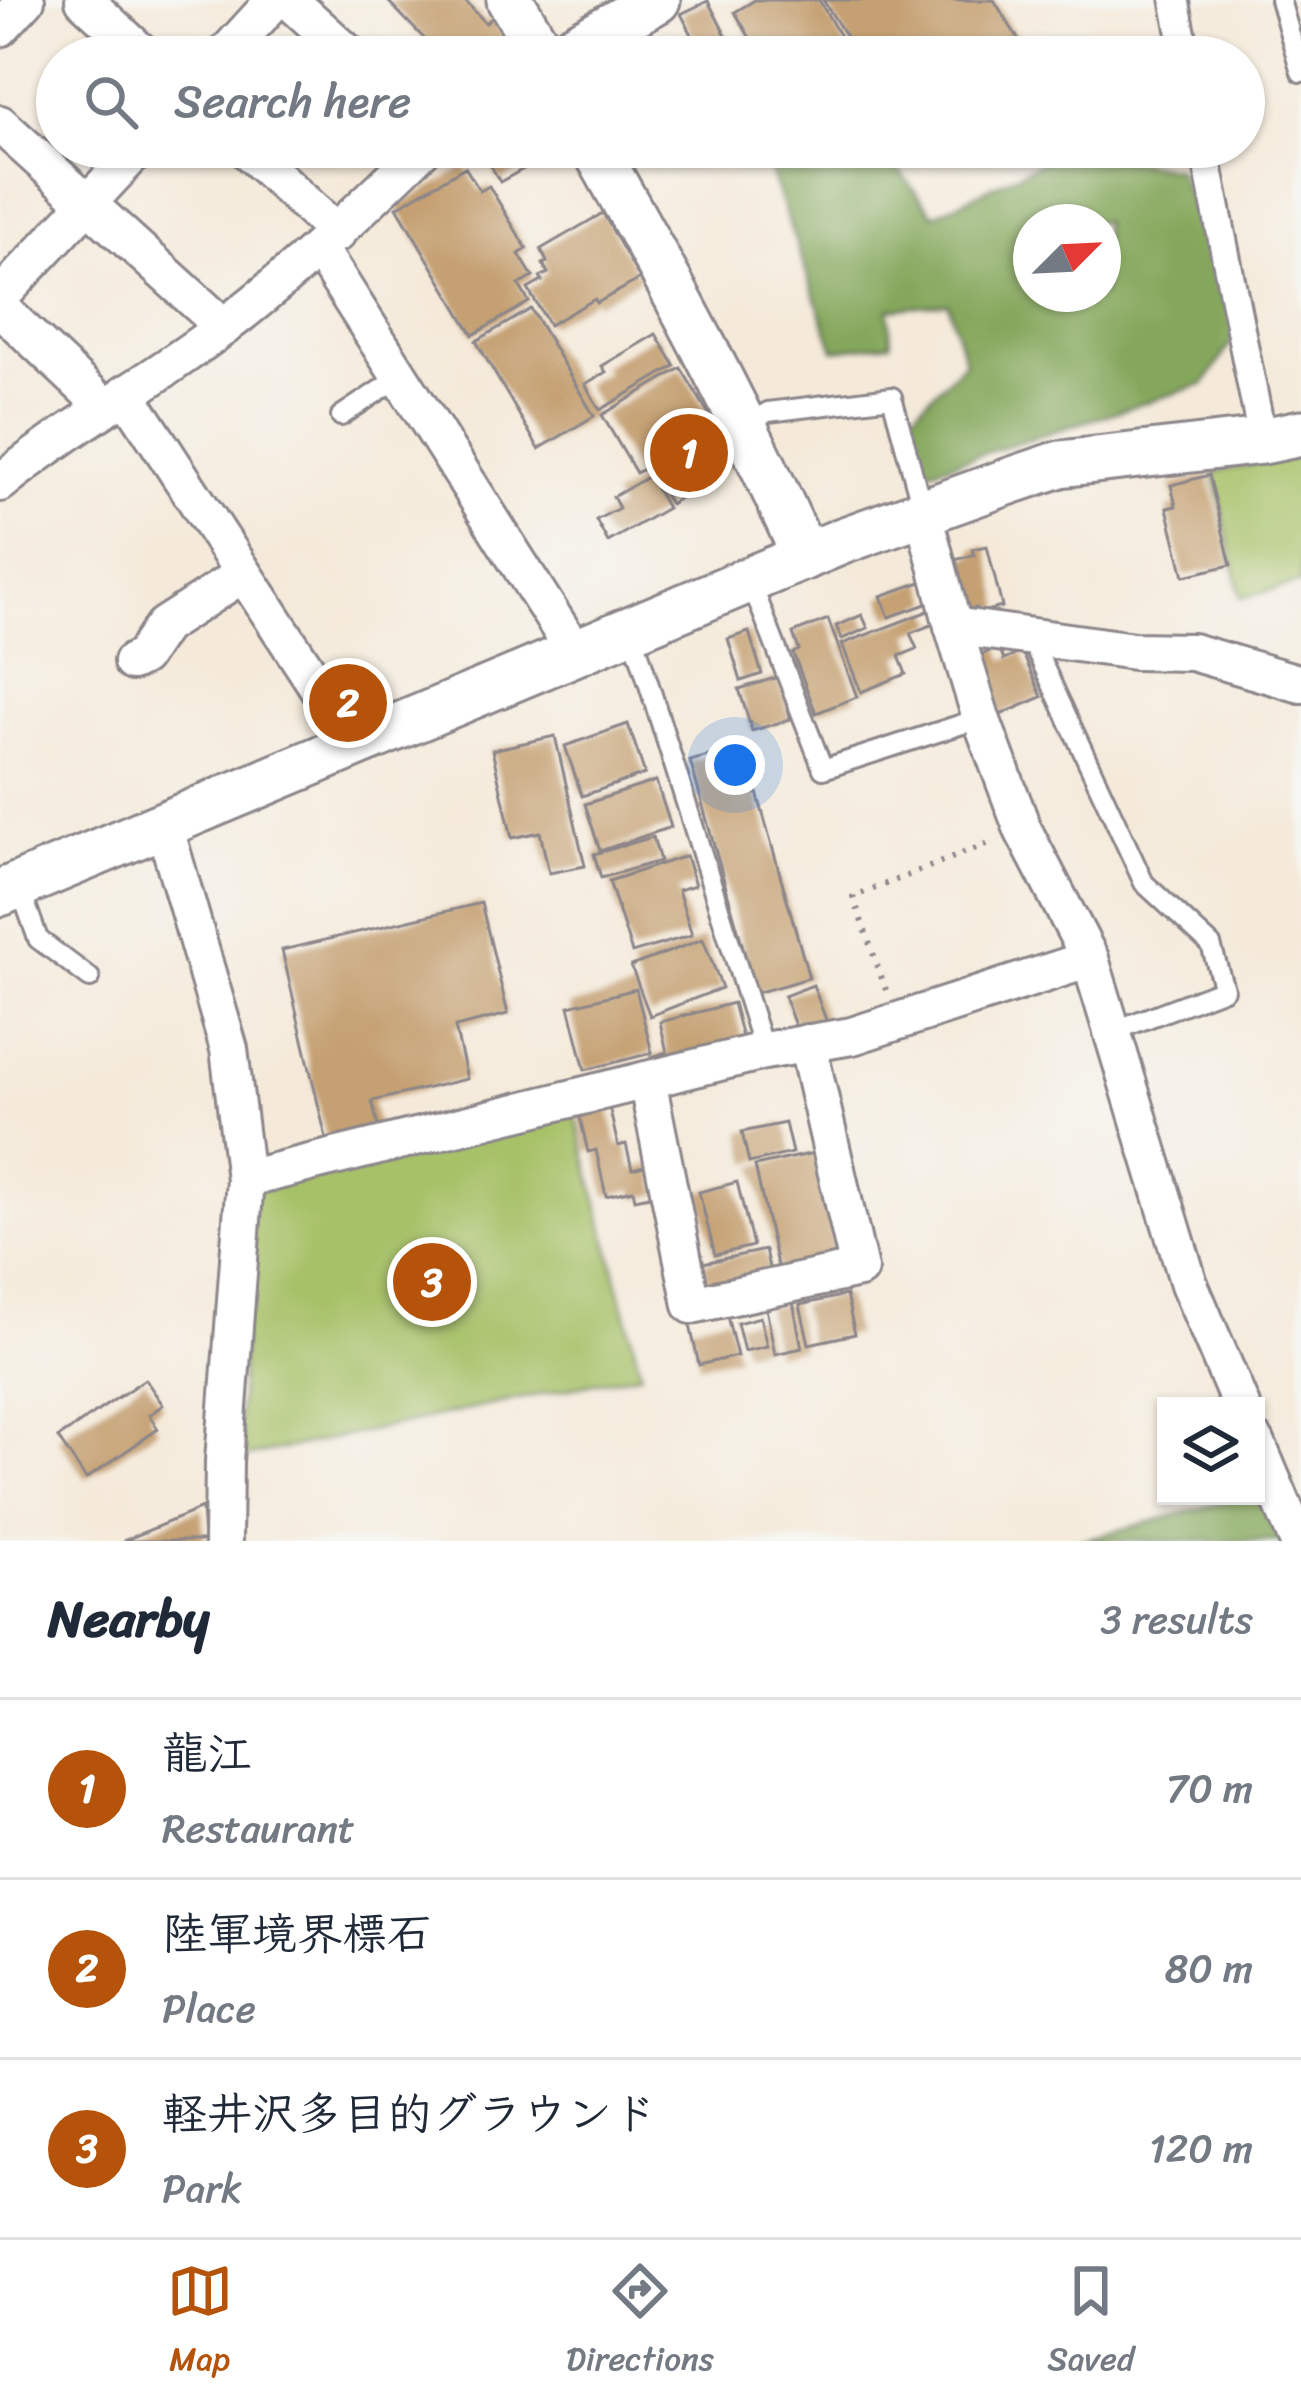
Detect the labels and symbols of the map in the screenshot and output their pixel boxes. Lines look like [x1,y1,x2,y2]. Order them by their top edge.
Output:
north arrow [1013,204,1121,312]
pin: 1 [650,408,728,498]
pin: 2 [309,658,387,748]
your location [705,735,765,795]
pin: 3 [393,1237,471,1327]

